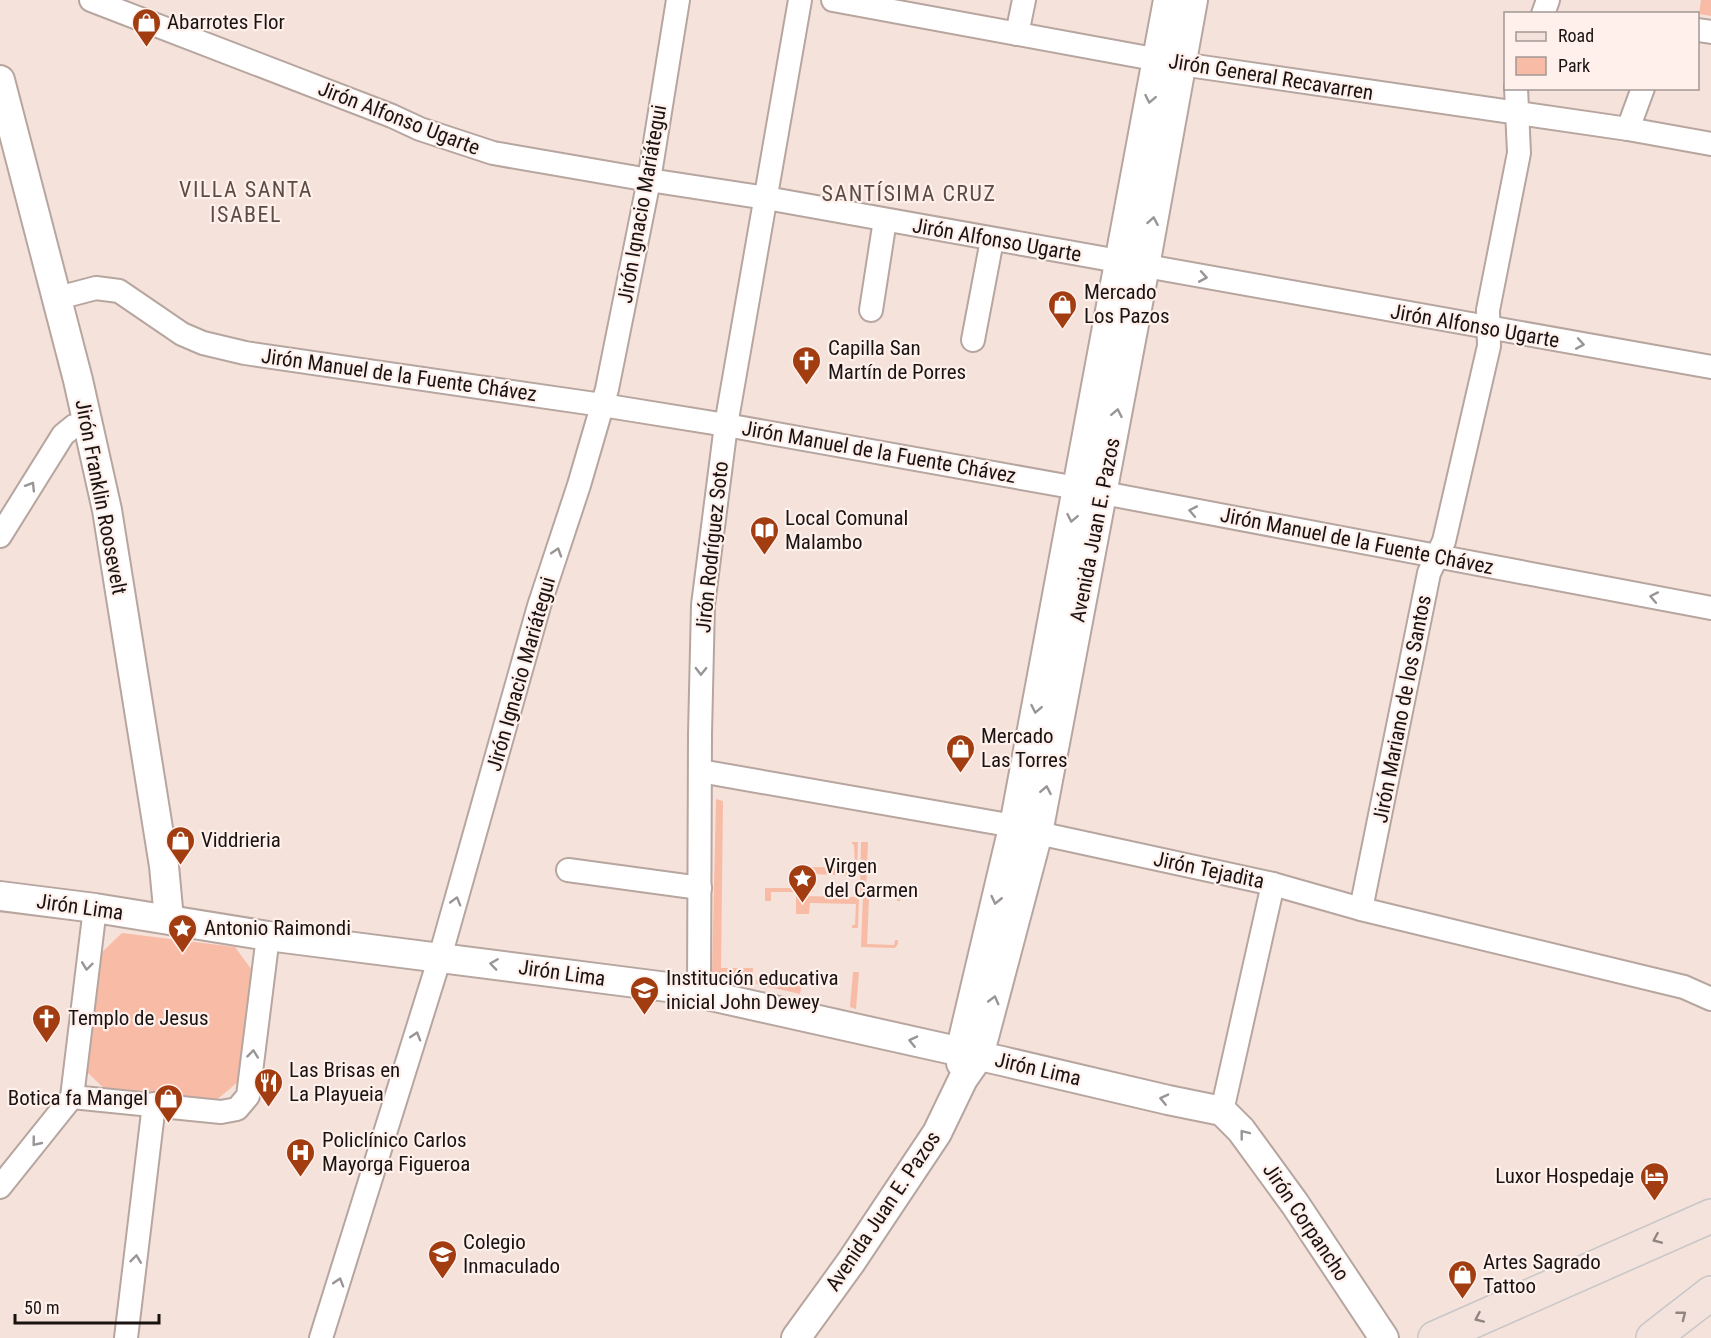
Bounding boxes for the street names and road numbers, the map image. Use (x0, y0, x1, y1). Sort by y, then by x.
street label: Jirón General Recavarren (1167, 49, 1375, 105)
street label: Jirón Alfonso Ugarte (315, 76, 483, 160)
street label: Jirón Ignacio Mariátegui (613, 103, 671, 305)
street label: Jirón Alfonso Ugarte (911, 213, 1083, 267)
street label: Jirón Alfonso Ugarte (1389, 299, 1561, 353)
street label: Jirón Manuel de la Fuente Chávez (260, 344, 538, 406)
street label: Jirón Franklin Roosevelt (70, 397, 132, 597)
street label: Jirón Manuel de la Fuente Chávez (740, 416, 1018, 488)
street label: Avenida Juan E. Pazos (1065, 436, 1125, 624)
street label: Jirón Rodríguez Soto (691, 460, 733, 634)
street label: Jirón Manuel de la Fuente Chávez (1218, 503, 1496, 579)
street label: Jirón Ignacio Mariátegui (482, 574, 560, 774)
street label: Jirón Mariano de los Santos (1368, 593, 1436, 825)
street label: Jirón Tejadita (1152, 847, 1266, 893)
street label: Jirón Lima (35, 889, 125, 925)
street label: Jirón Lima (517, 955, 607, 991)
street label: Jirón Lima (993, 1047, 1083, 1091)
street label: Avenida Juan E. Pazos (821, 1127, 945, 1295)
street label: Jirón Corpancho (1258, 1159, 1354, 1285)

